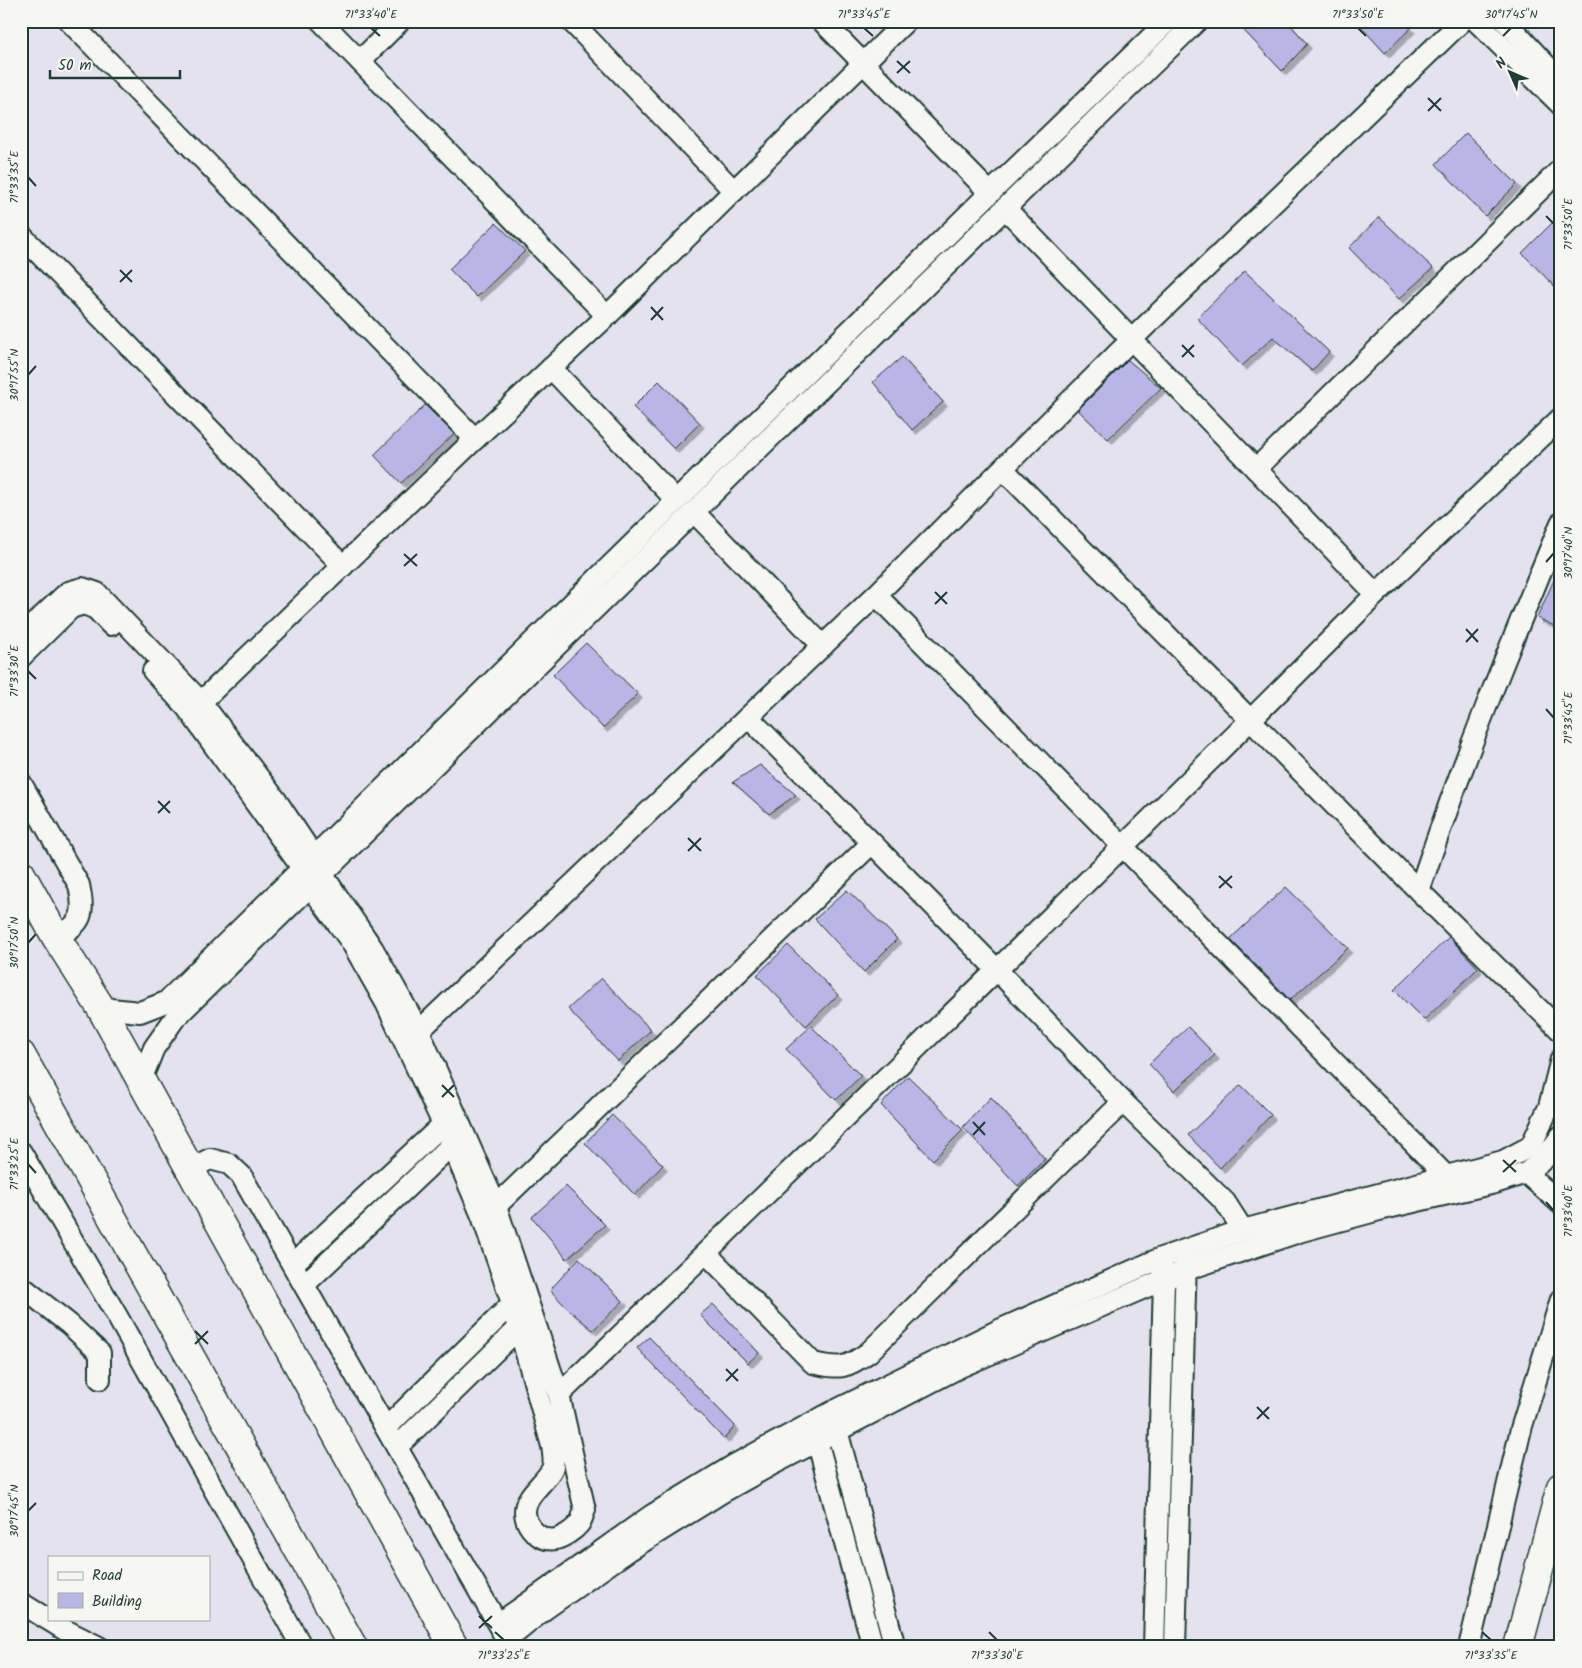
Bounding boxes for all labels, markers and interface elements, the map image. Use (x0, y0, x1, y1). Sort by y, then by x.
text: 71°33'40"E (345, 5, 398, 24)
text: 71°33'45"E (838, 5, 891, 24)
text: 71°33'50"E (1332, 5, 1385, 24)
text: 30°17'45"N (1484, 5, 1538, 24)
scale bar (50, 48, 180, 80)
north arrow (1484, 48, 1534, 98)
text: N (1491, 52, 1513, 74)
text: 50 m (58, 54, 92, 78)
text: 71°33'35"E (5, 149, 24, 204)
text: 71°33'50"E (1559, 197, 1578, 250)
text: 30°17'55"N (5, 349, 24, 401)
text: 30°17'40"N (1559, 527, 1578, 579)
text: 71°33'30"E (5, 644, 24, 697)
text: 71°33'45"E (1559, 691, 1578, 744)
text: 30°17'50"N (5, 917, 24, 969)
text: 71°33'25"E (5, 1136, 24, 1191)
text: 71°33'40"E (1559, 1184, 1578, 1237)
text: 30°17'45"N (5, 1484, 24, 1538)
legend (48, 1556, 210, 1620)
text: Road (92, 1564, 123, 1588)
text: Building (92, 1590, 142, 1614)
text: 71°33'25"E (477, 1646, 532, 1665)
text: 71°33'30"E (971, 1646, 1024, 1665)
text: 71°33'35"E (1464, 1646, 1519, 1665)

